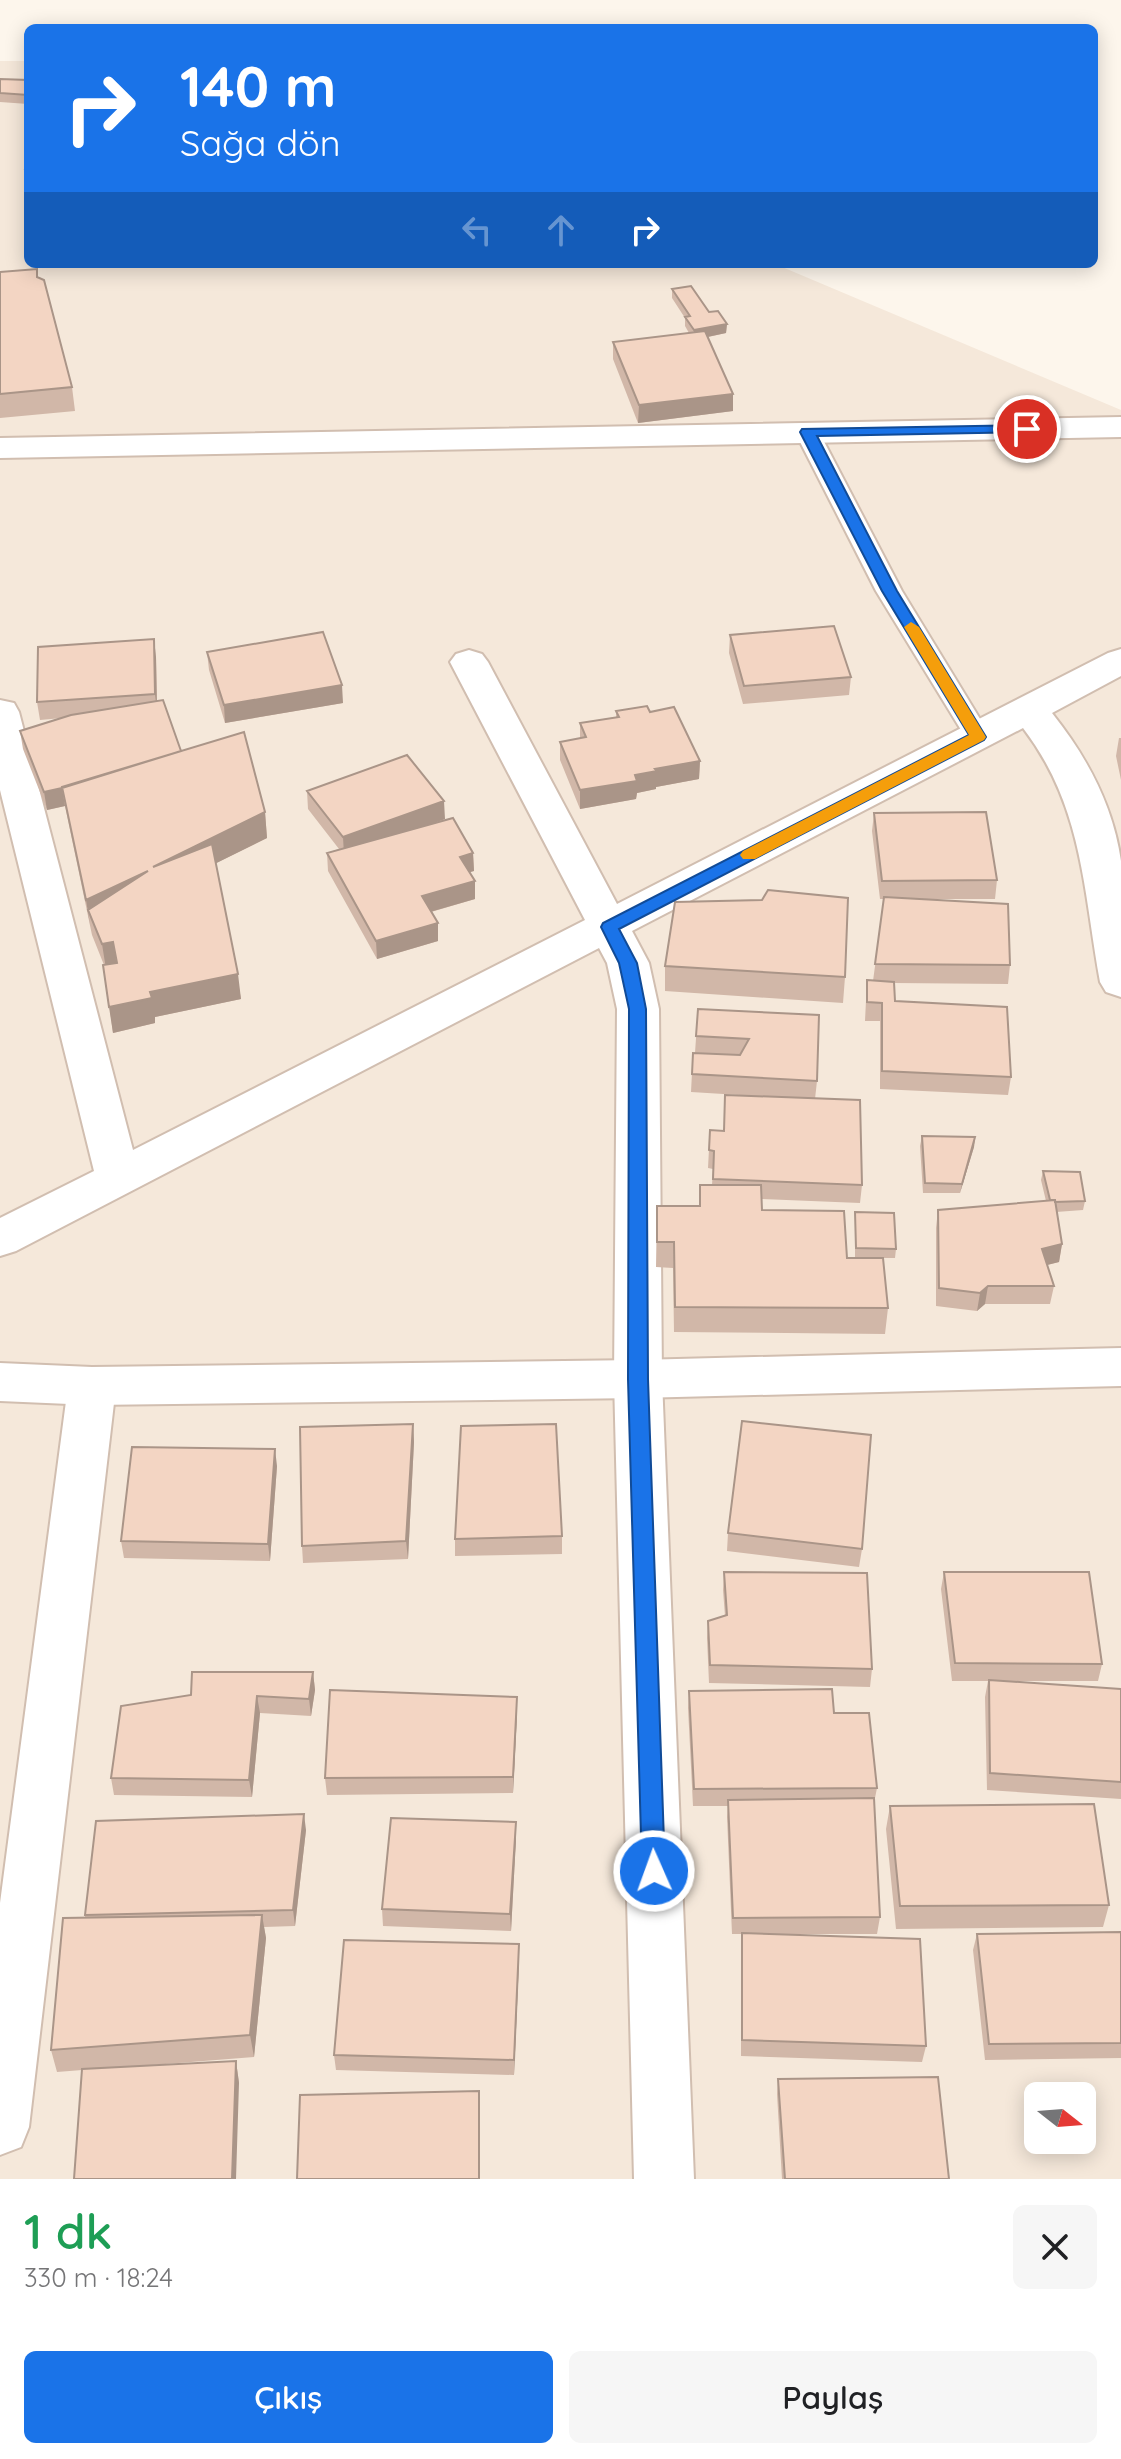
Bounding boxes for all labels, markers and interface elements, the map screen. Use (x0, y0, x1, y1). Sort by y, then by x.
text: 140 m (180, 51, 336, 121)
icon: right (48, 56, 152, 160)
text: Sağa dön (180, 120, 341, 165)
icon: left (455, 208, 499, 252)
icon: ahead (539, 208, 583, 252)
icon: right (623, 208, 667, 252)
pin (993, 395, 1061, 463)
icon: arrive (1005, 407, 1049, 451)
position arrow (612, 1829, 696, 1913)
north arrow (1024, 2082, 1096, 2154)
map controls (1024, 2082, 1096, 2154)
text: 1 dk (24, 2201, 112, 2261)
button: close (1013, 2205, 1097, 2289)
text: 330 m · 18:24 (24, 2261, 173, 2294)
button: Çıkış (24, 2351, 553, 2443)
button: Paylaş (569, 2351, 1097, 2443)

